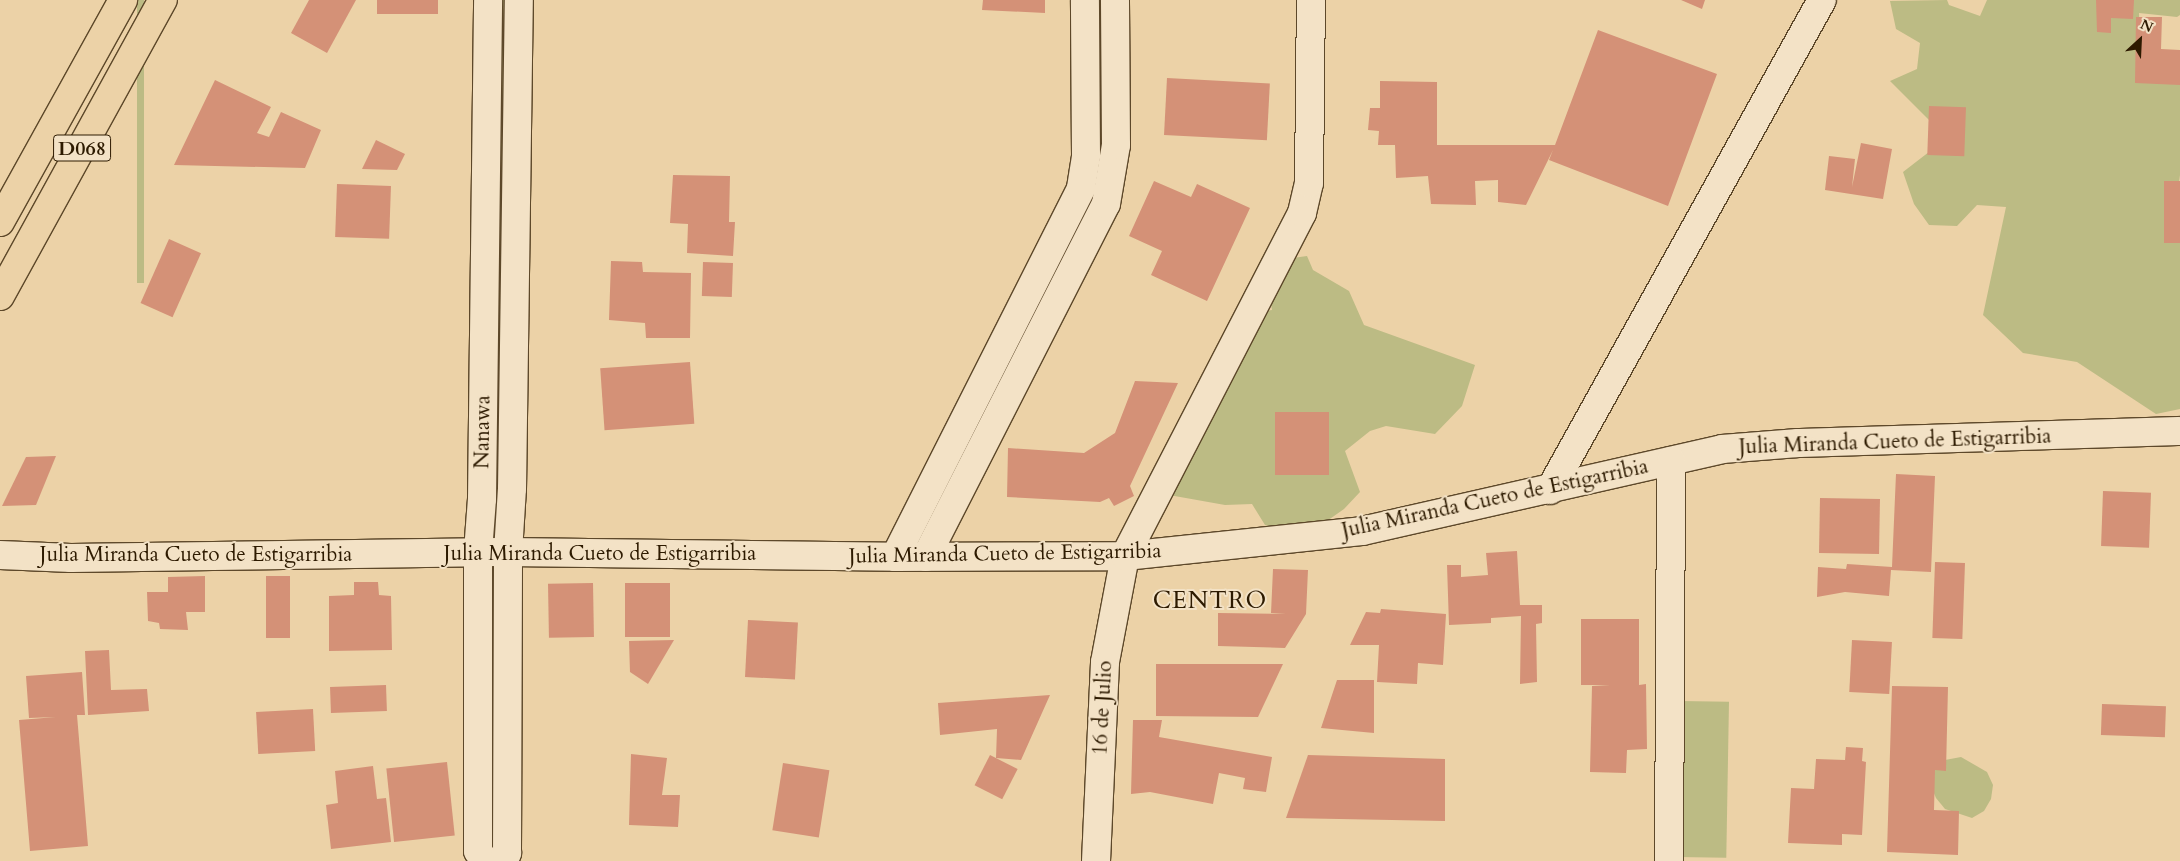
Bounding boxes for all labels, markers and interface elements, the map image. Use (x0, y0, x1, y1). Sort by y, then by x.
north arrow (2115, 15, 2165, 65)
text: N (2137, 15, 2156, 37)
road number: D068 (52, 130, 112, 166)
street label: Nanawa (470, 395, 496, 469)
street label: Julia Miranda Cueto de Estigarribia (1738, 424, 2052, 460)
street label: Julia Miranda Cueto de Estigarribia (1339, 454, 1651, 544)
street label: Julia Miranda Cueto de Estigarribia (848, 539, 1162, 569)
street label: Julia Miranda Cueto de Estigarribia (444, 541, 756, 567)
street label: Julia Miranda Cueto de Estigarribia (40, 542, 352, 568)
district label: CENTRO (1152, 587, 1268, 615)
street label: 16 de Julio (1088, 660, 1118, 756)

